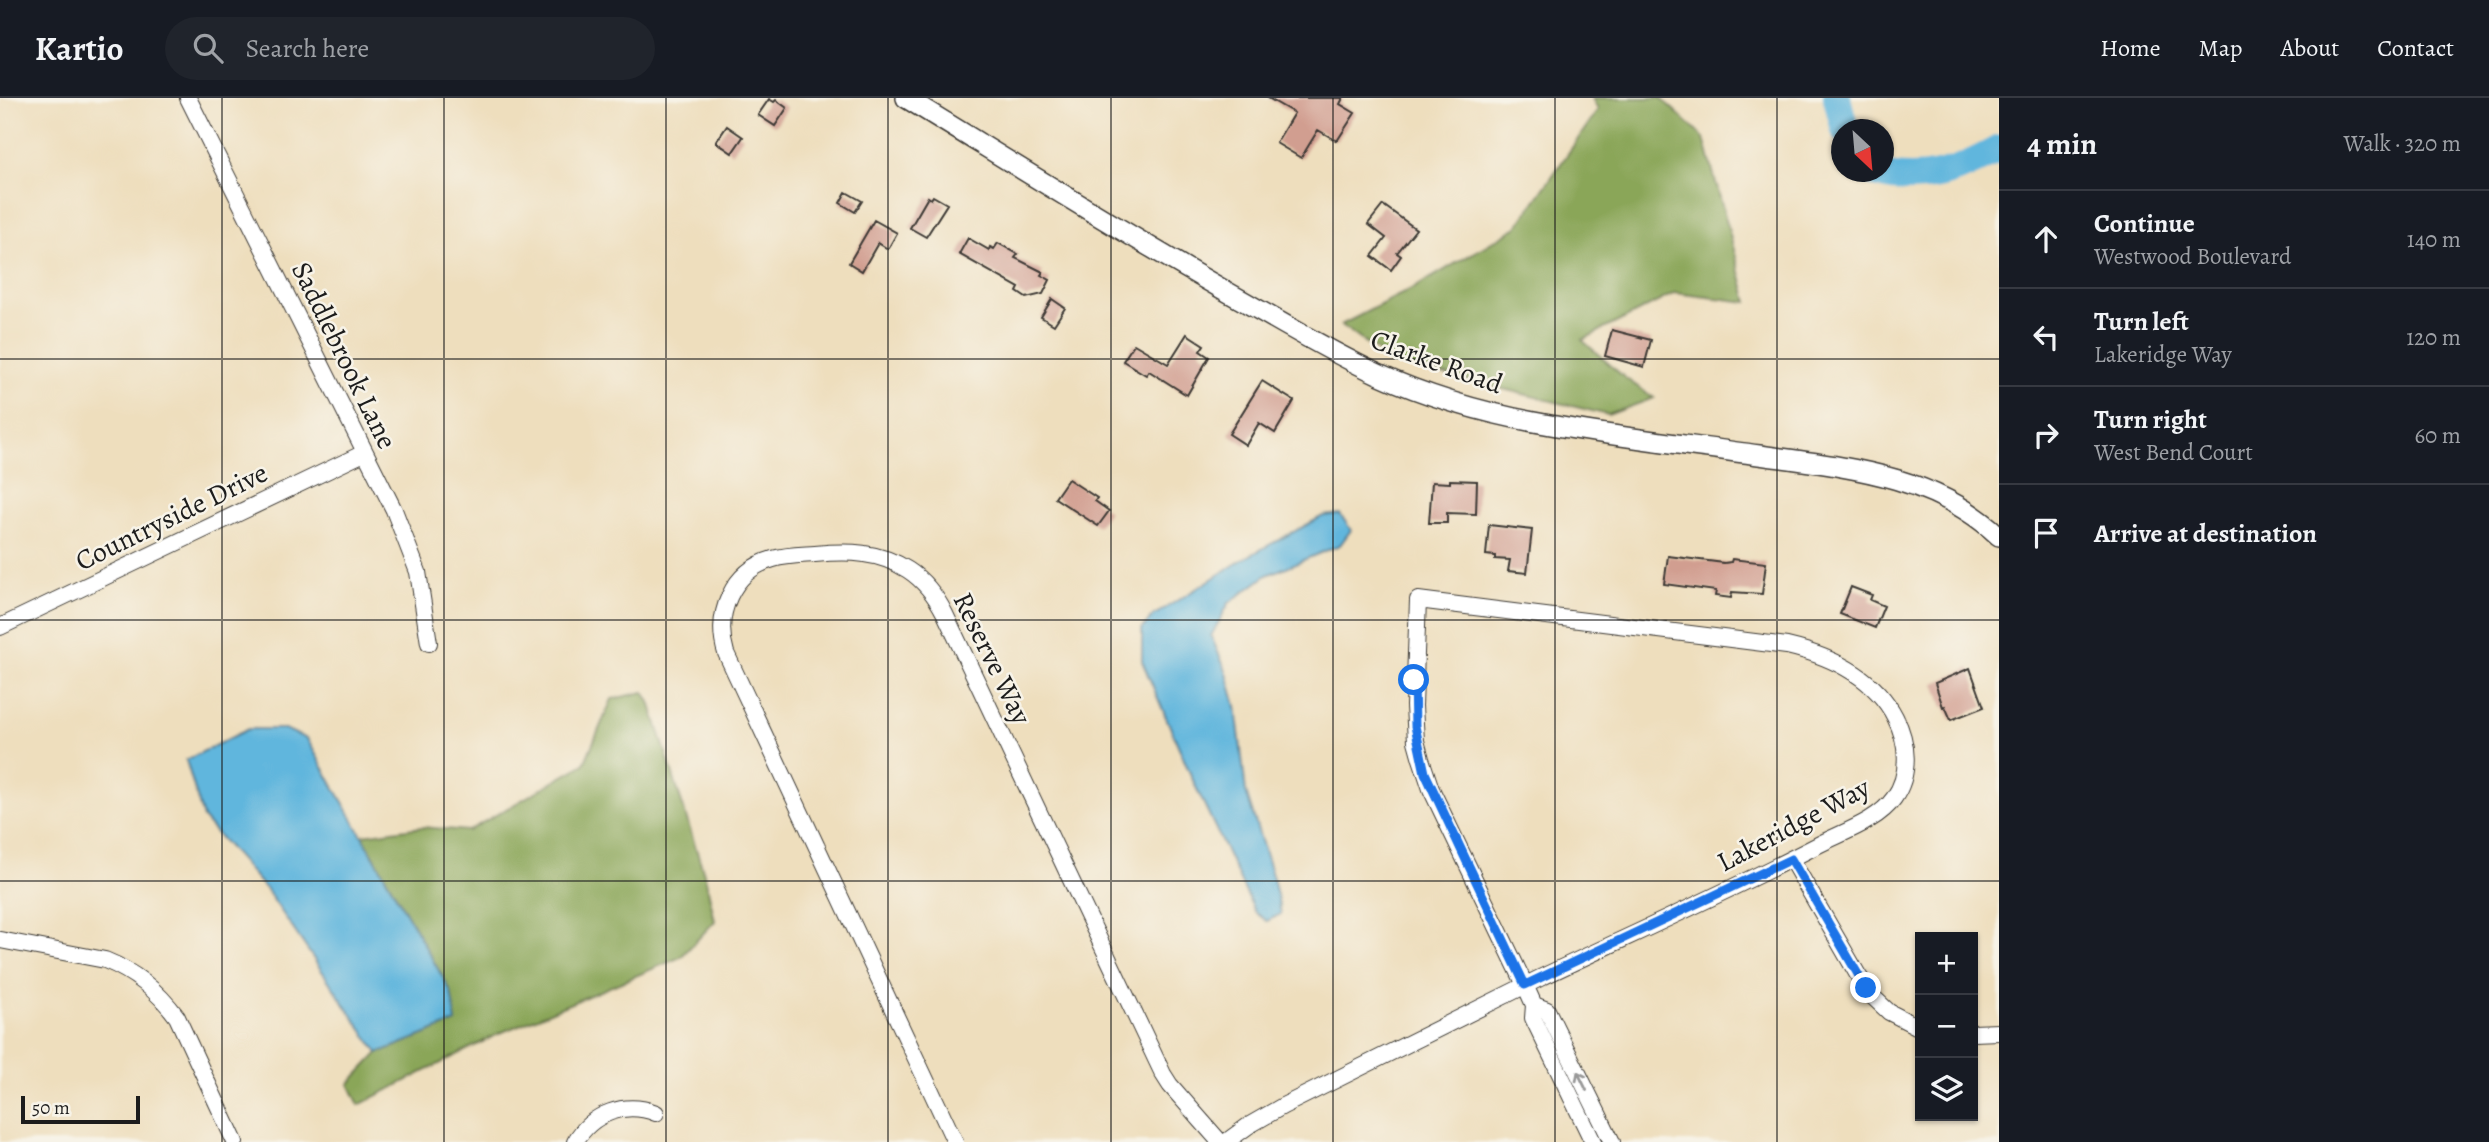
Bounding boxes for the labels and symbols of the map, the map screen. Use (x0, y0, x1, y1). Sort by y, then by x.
north arrow (1831, 119, 1894, 182)
street label: Saddlebrook Lane (282, 255, 406, 455)
street label: Clarke Road (1365, 321, 1509, 404)
street label: Countryside Drive (69, 454, 274, 580)
street label: Reserve Way (944, 586, 1041, 731)
route start (1398, 664, 1429, 695)
street label: Lakeridge Way (1710, 768, 1877, 881)
route end (1850, 972, 1881, 1003)
one-way arrow (1574, 1071, 1588, 1092)
scale bar (21, 1093, 140, 1125)

